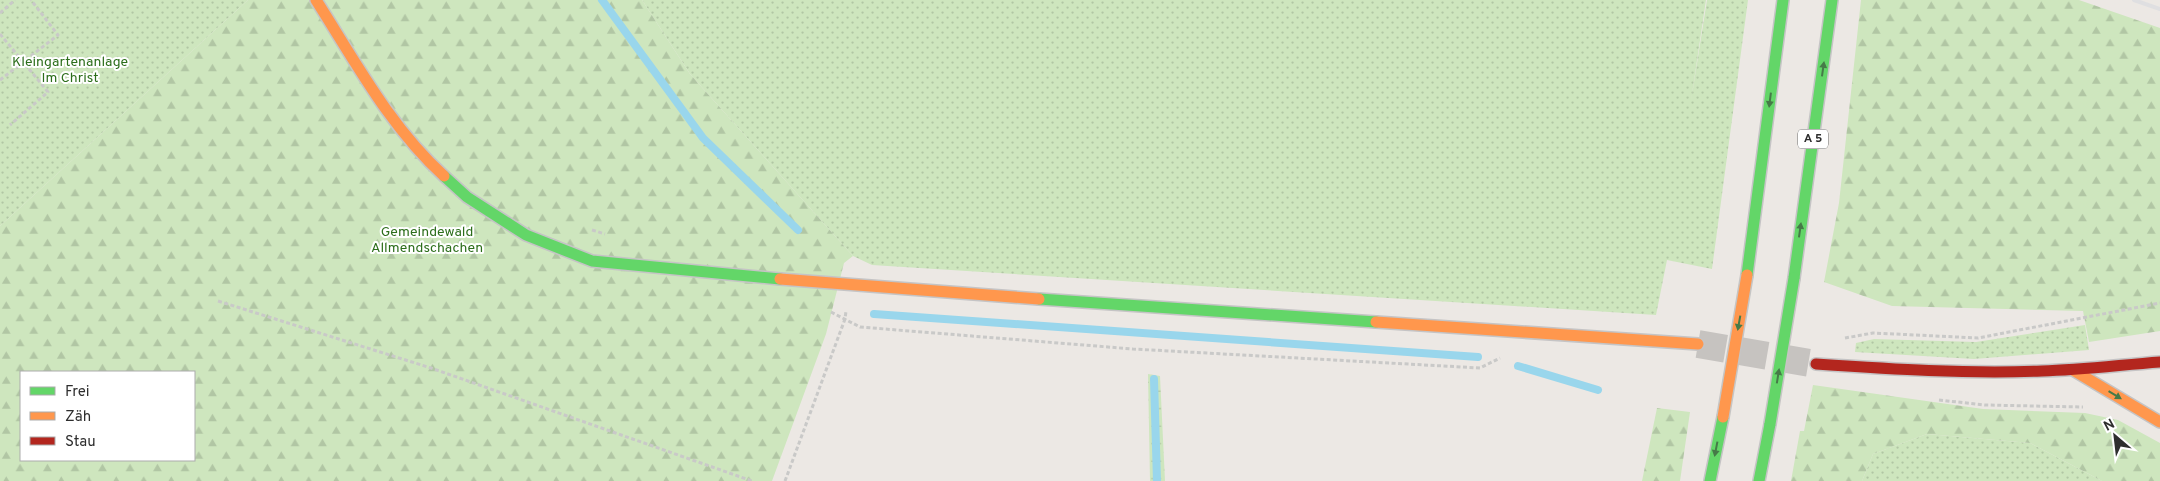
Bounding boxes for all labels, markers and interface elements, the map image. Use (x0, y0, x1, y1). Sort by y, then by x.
park label: Kleingartenanlage Im Christ (12, 54, 128, 87)
one-way arrow (1819, 61, 1827, 77)
one-way arrow (1765, 93, 1773, 109)
road number: A 5 (1798, 130, 1828, 148)
one-way arrow (1797, 222, 1805, 238)
park label: Gemeindewald Allmendschachen (371, 224, 483, 257)
one-way arrow (1734, 316, 1742, 332)
one-way arrow (1774, 368, 1782, 384)
legend (20, 371, 195, 461)
text: Frei (65, 383, 90, 402)
one-way arrow (2108, 390, 2121, 399)
text: Zäh (65, 408, 91, 427)
north arrow (2090, 411, 2140, 461)
text: N (2101, 416, 2118, 436)
text: Stau (65, 433, 96, 452)
one-way arrow (1712, 441, 1720, 457)

